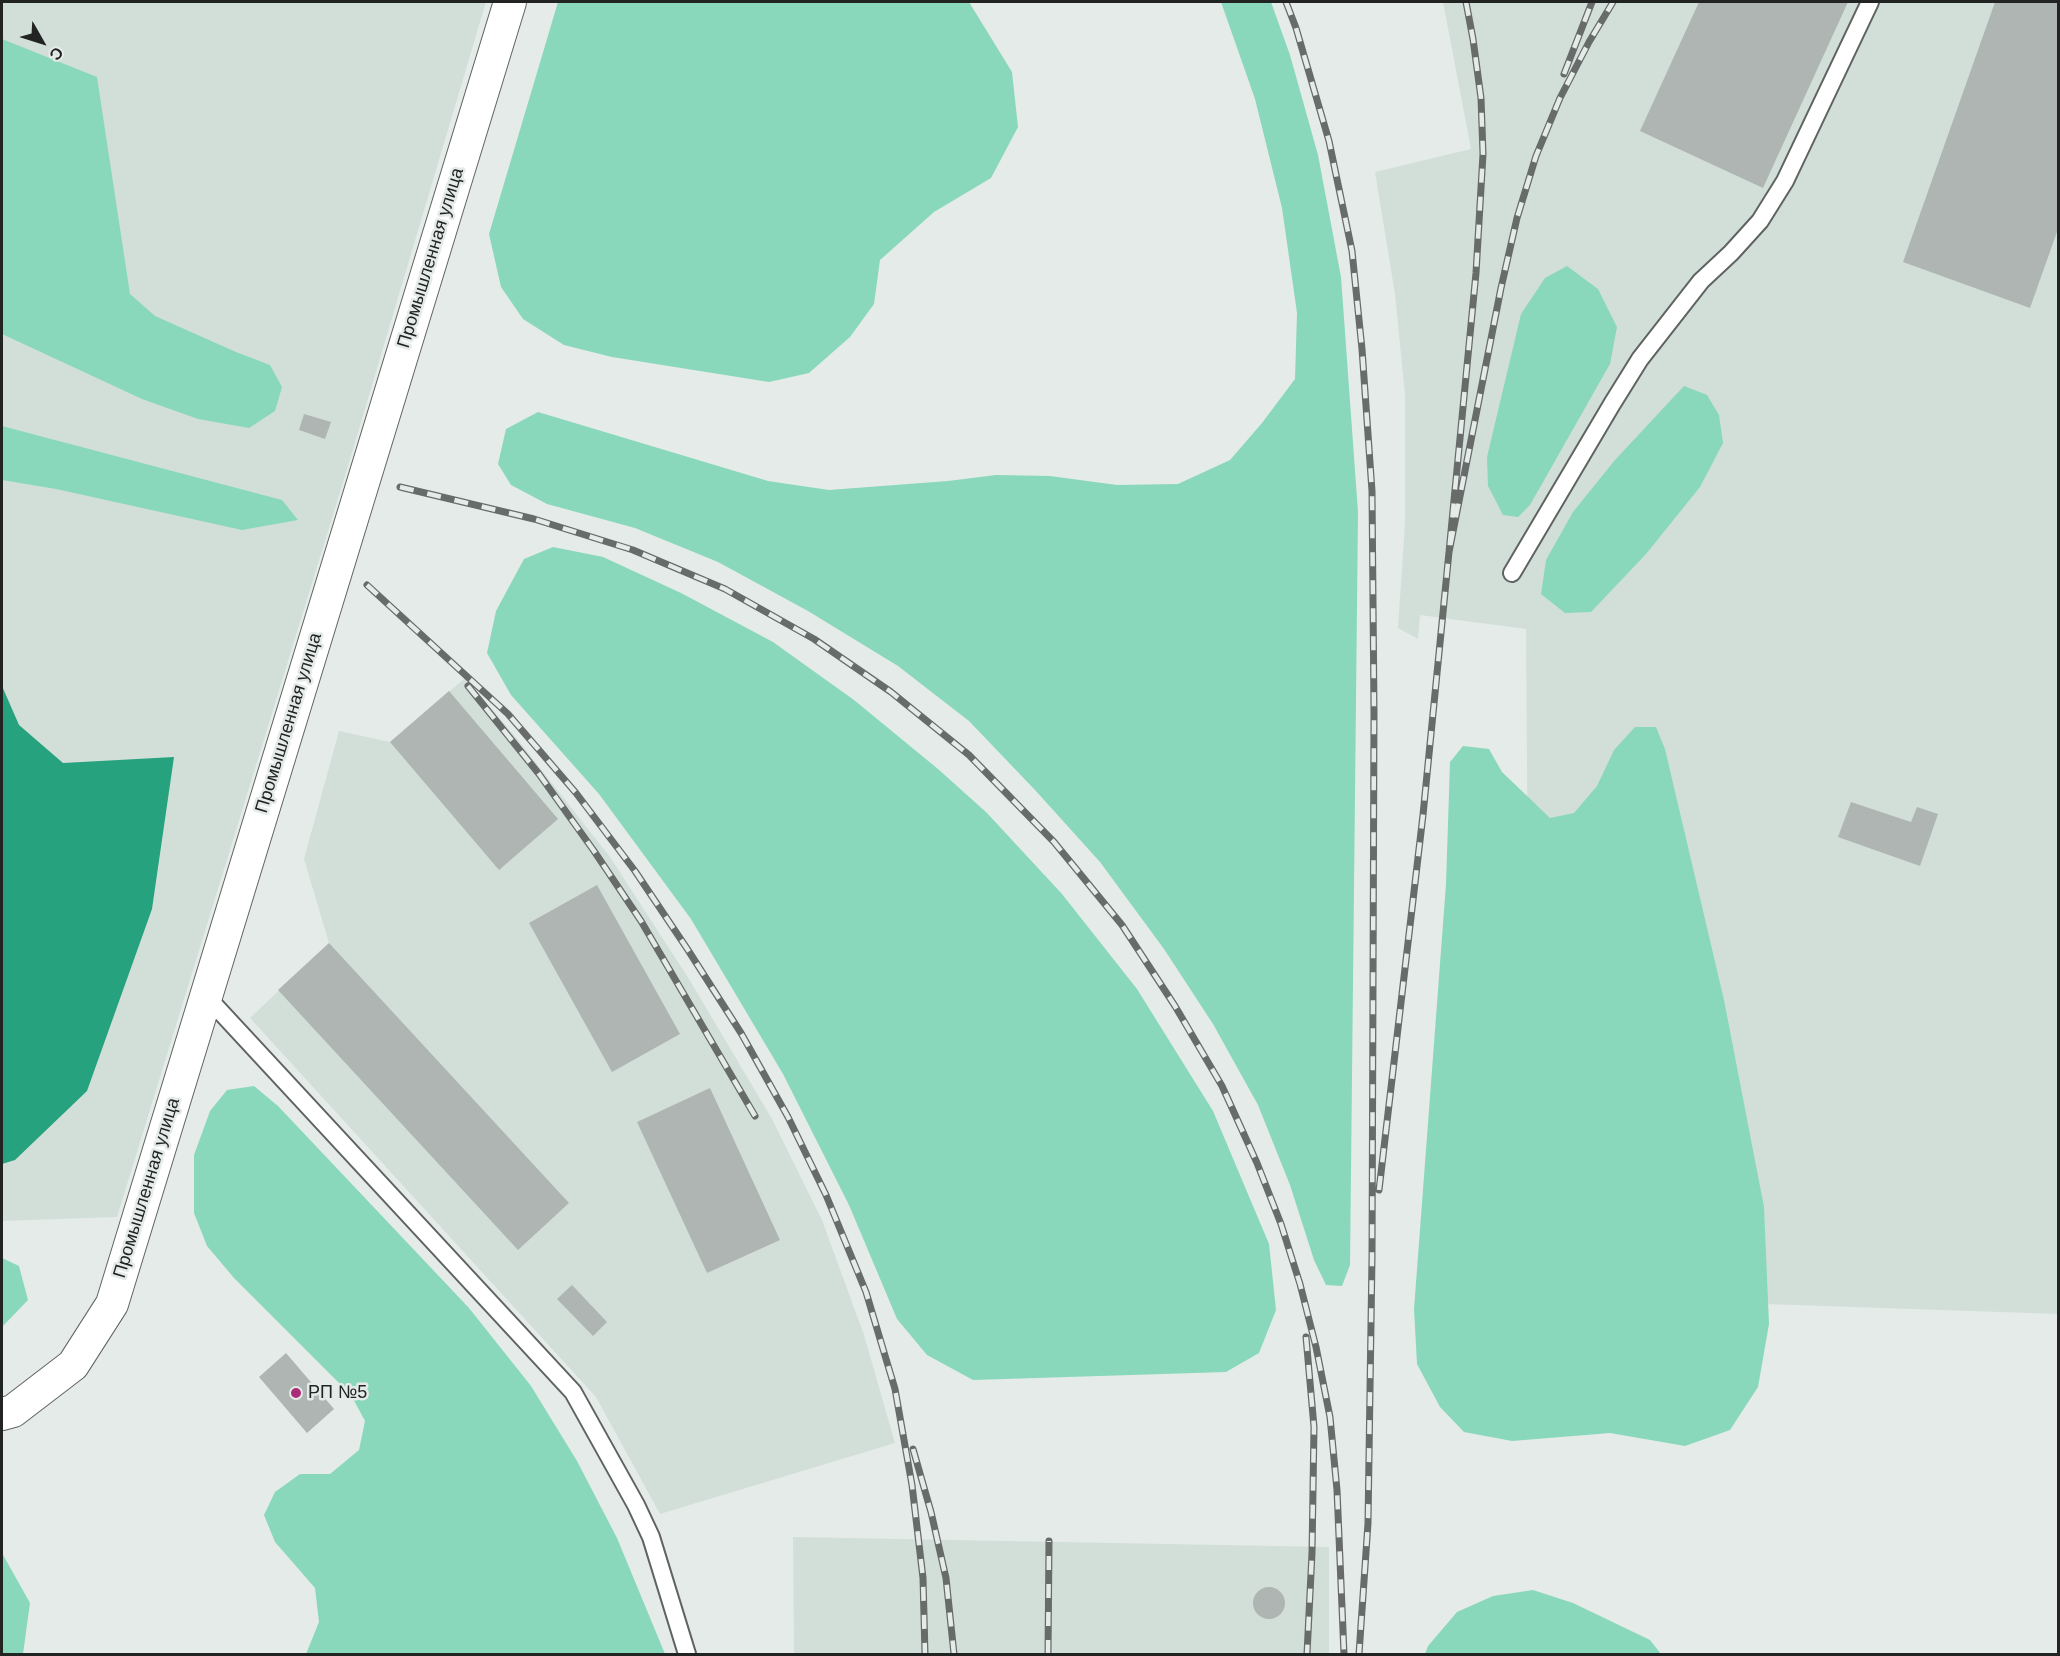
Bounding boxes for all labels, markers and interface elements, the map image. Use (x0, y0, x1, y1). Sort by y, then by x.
north arrow (12, 12, 72, 72)
text: С (46, 44, 67, 63)
street label: Промышленная улица (393, 165, 469, 351)
street label: Промышленная улица (251, 630, 327, 816)
street label: Промышленная улица (109, 1095, 185, 1281)
place label: РП №5 (308, 1382, 367, 1404)
marker: РП №5 (289, 1386, 303, 1400)

